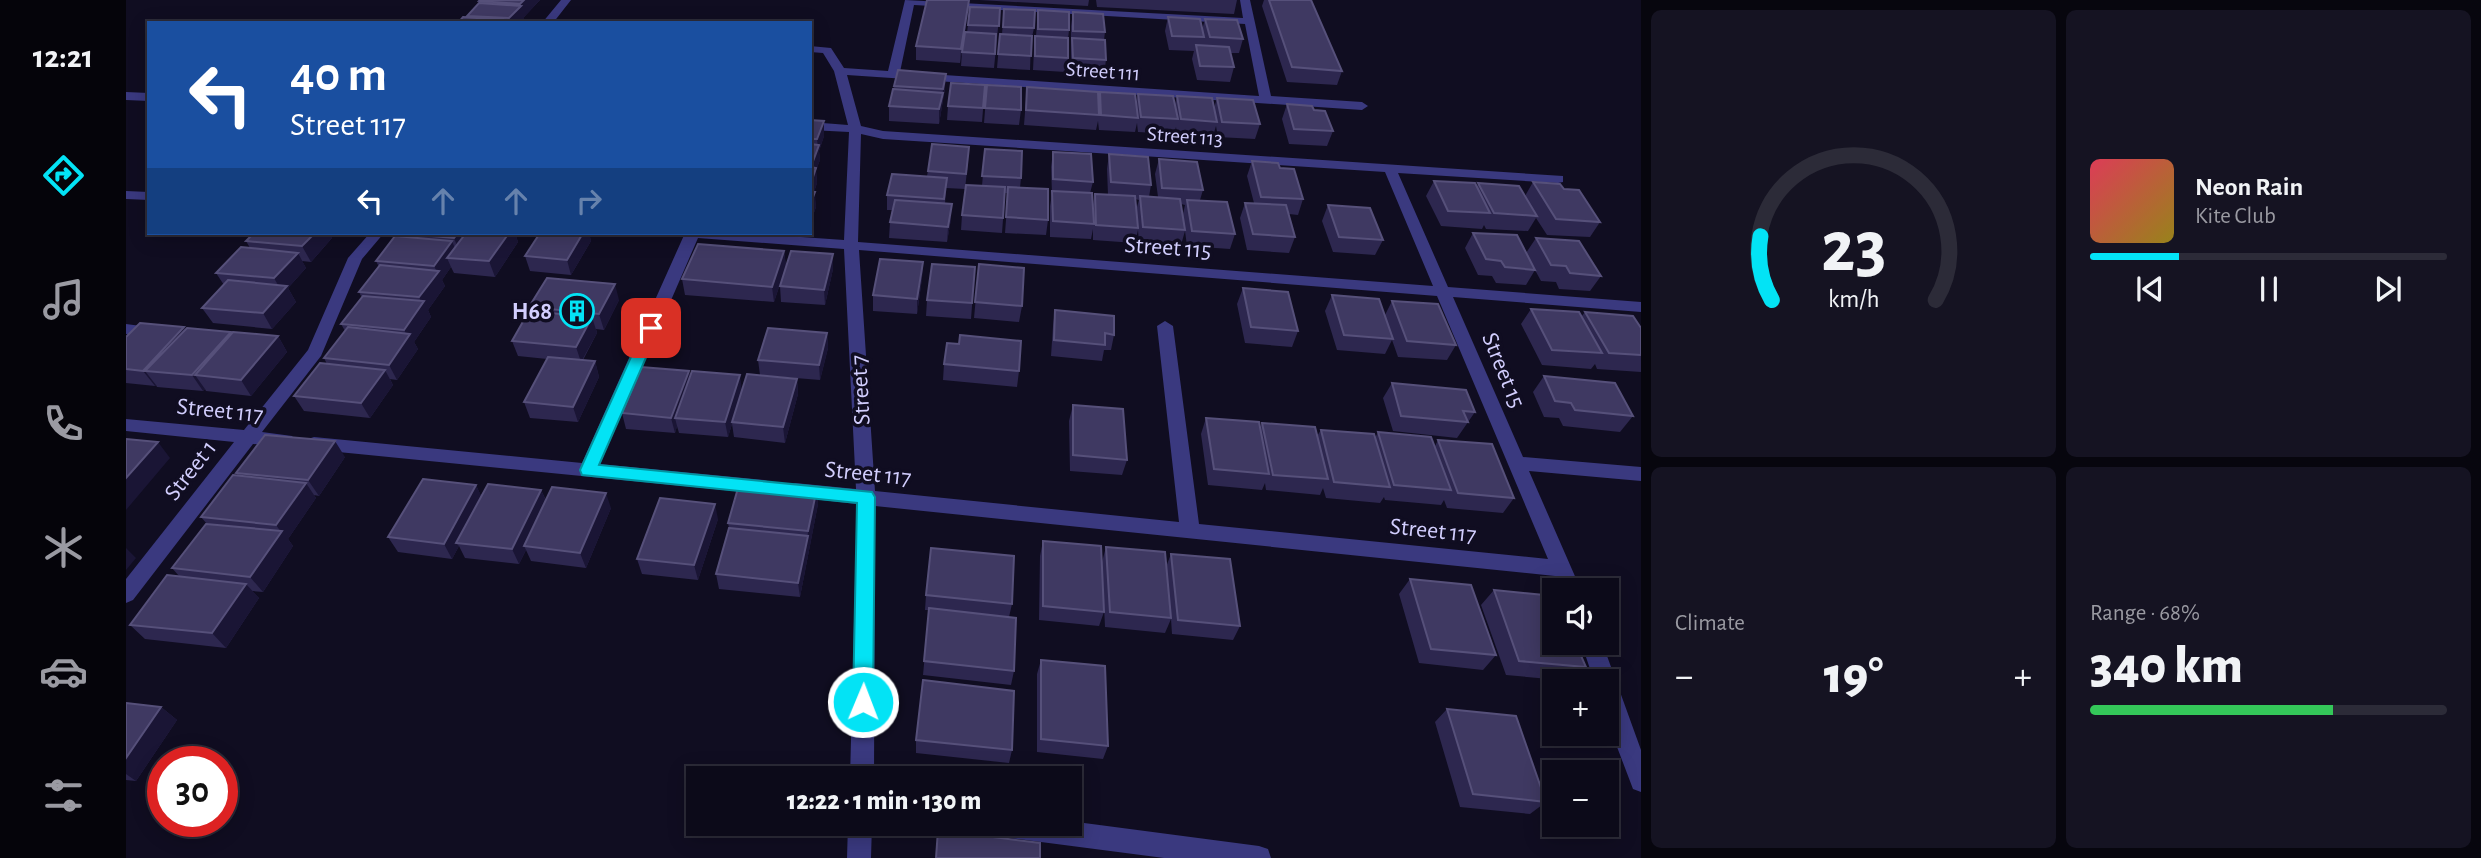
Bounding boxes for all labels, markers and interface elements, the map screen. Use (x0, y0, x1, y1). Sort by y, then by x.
text: 12:21 (33, 41, 93, 73)
icon: left (175, 49, 266, 140)
text: 40 m (290, 51, 387, 100)
street label: Street 111 (1065, 58, 1141, 85)
text: Street 117 (290, 109, 406, 141)
street label: Street 113 (1146, 123, 1224, 150)
icon: directions (39, 151, 88, 200)
text: Neon Rain (2195, 174, 2303, 200)
icon: left (351, 182, 389, 220)
icon: ahead (424, 182, 462, 220)
icon: ahead (497, 182, 535, 220)
icon: right (570, 182, 608, 220)
text: Kite Club (2195, 205, 2276, 228)
text: 23 (1821, 212, 1886, 285)
street label: Street 115 (1124, 233, 1212, 263)
icon: previous (2131, 270, 2169, 308)
icon: pause (2250, 270, 2288, 308)
icon: next (2369, 270, 2407, 308)
icon: music (39, 275, 88, 324)
text: km/h (1828, 287, 1879, 312)
building icon: H68 (558, 292, 596, 330)
pin (621, 298, 681, 358)
place label: H68 (512, 300, 552, 324)
icon: arrive (632, 309, 670, 347)
street label: Street 15 (1477, 329, 1529, 411)
street label: Street 7 (847, 354, 875, 426)
street label: Street 117 (175, 395, 264, 427)
icon: phone (39, 399, 88, 448)
street label: Street 1 (160, 436, 221, 505)
street label: Street 117 (823, 458, 912, 490)
street label: Street 117 (1388, 515, 1477, 547)
icon: climate (39, 523, 88, 572)
map controls (1542, 578, 1619, 837)
button: sound (1542, 578, 1619, 655)
text: Range · 68% (2090, 602, 2200, 625)
text: Climate (1675, 612, 1745, 635)
text: 340 km (2090, 640, 2243, 692)
icon: car (39, 647, 88, 696)
text: 19° (1824, 650, 1883, 702)
text: − (1675, 658, 1693, 696)
text: + (2014, 658, 2032, 696)
position arrow (826, 665, 900, 739)
button: + (1542, 669, 1619, 746)
speed limit sign: 30 (147, 746, 238, 837)
button: − (1542, 760, 1619, 837)
icon: filters (39, 771, 88, 820)
text: 12:22 · 1 min · 130 m (787, 788, 981, 814)

